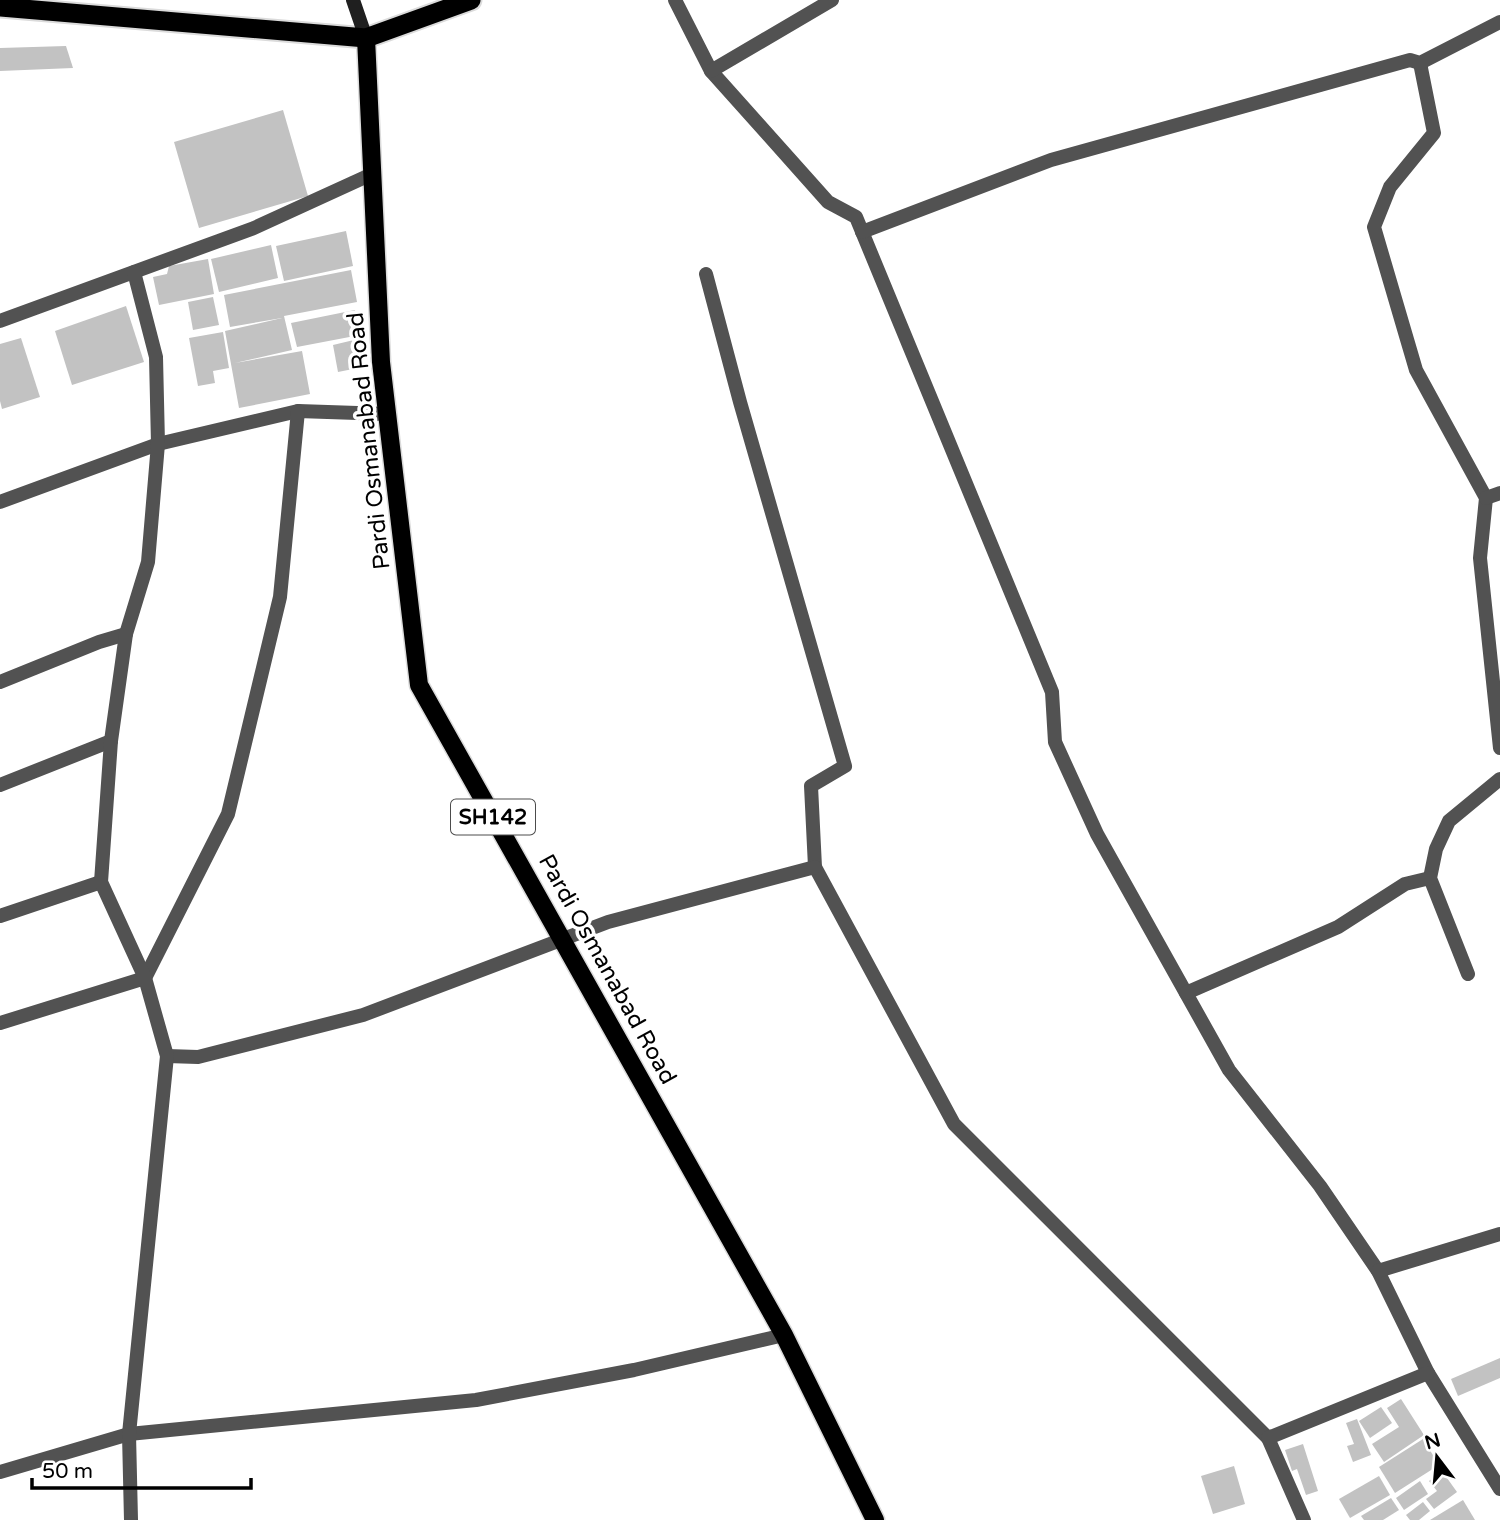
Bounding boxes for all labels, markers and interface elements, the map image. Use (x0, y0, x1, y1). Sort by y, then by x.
street label: Pardi Osmanabad Road (342, 311, 396, 571)
road number: SH142 (451, 800, 535, 834)
street label: Pardi Osmanabad Road (532, 850, 682, 1089)
north arrow (1402, 1422, 1472, 1492)
text: N (1422, 1429, 1443, 1454)
scale bar (32, 1446, 250, 1490)
text: 50 m (42, 1459, 93, 1484)

